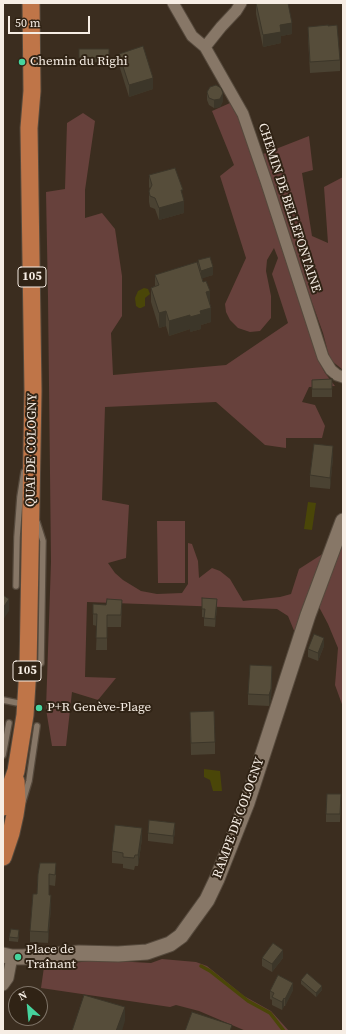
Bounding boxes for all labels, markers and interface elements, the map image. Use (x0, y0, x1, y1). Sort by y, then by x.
scale bar (10, 8, 92, 34)
text: 50 m (15, 15, 41, 31)
place label: Chemin du Righi (30, 54, 128, 70)
marker: Chemin du Righi (17, 57, 27, 67)
street label: CHEMIN DE BELLEFONTAINE (254, 121, 324, 295)
road number: 105 (18, 267, 46, 287)
street label: QUAI DE COLOGNY (23, 393, 41, 507)
road number: 105 (13, 661, 41, 681)
place label: P+R Genève-Plage (47, 700, 151, 716)
marker: P+R Genève-Plage (34, 703, 44, 713)
street label: RAMPE DE COLOGNY (210, 755, 268, 881)
place label: Place de Traînant (26, 942, 76, 973)
marker: Place de Traînant (13, 952, 23, 962)
north arrow (8, 986, 48, 1026)
text: N (16, 987, 30, 1004)

